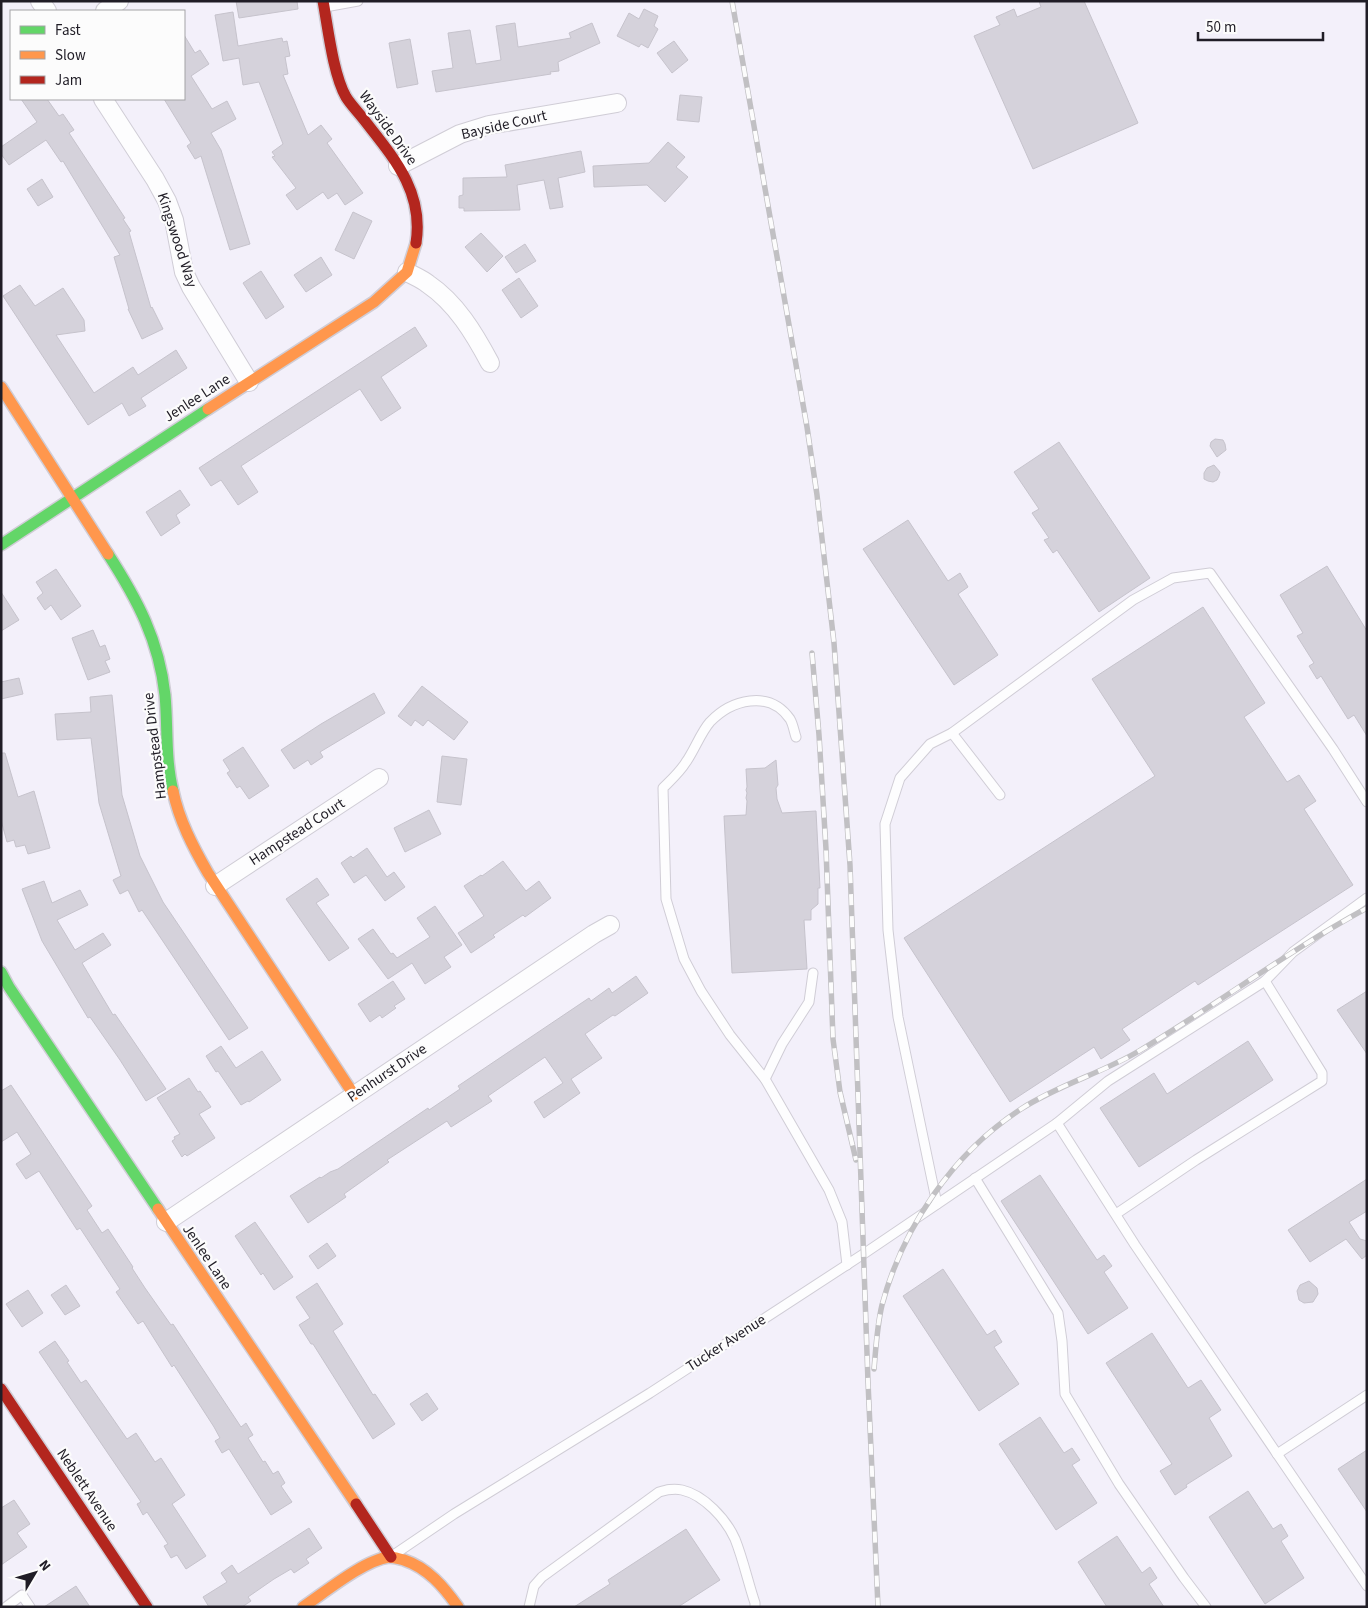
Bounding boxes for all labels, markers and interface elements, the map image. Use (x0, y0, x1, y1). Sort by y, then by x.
legend (10, 10, 185, 100)
scale bar (1198, 10, 1323, 42)
text: 50 m (1206, 17, 1236, 38)
text: Fast (55, 20, 81, 41)
text: Slow (55, 45, 86, 66)
text: Jam (55, 70, 82, 91)
street label: Wayside Drive (354, 86, 422, 170)
street label: Bayside Court (459, 105, 549, 145)
street label: Kingswood Way (152, 190, 202, 290)
street label: Jenlee Lane (160, 369, 234, 427)
street label: Hampstead Drive (138, 691, 172, 801)
street label: Hampstead Court (245, 793, 349, 871)
street label: Penhurst Drive (343, 1039, 431, 1107)
street label: Jenlee Lane (177, 1220, 237, 1294)
street label: Tucker Avenue (682, 1309, 770, 1377)
street label: Neblett Avenue (52, 1444, 122, 1536)
north arrow (10, 1548, 60, 1598)
text: N (34, 1556, 55, 1575)

